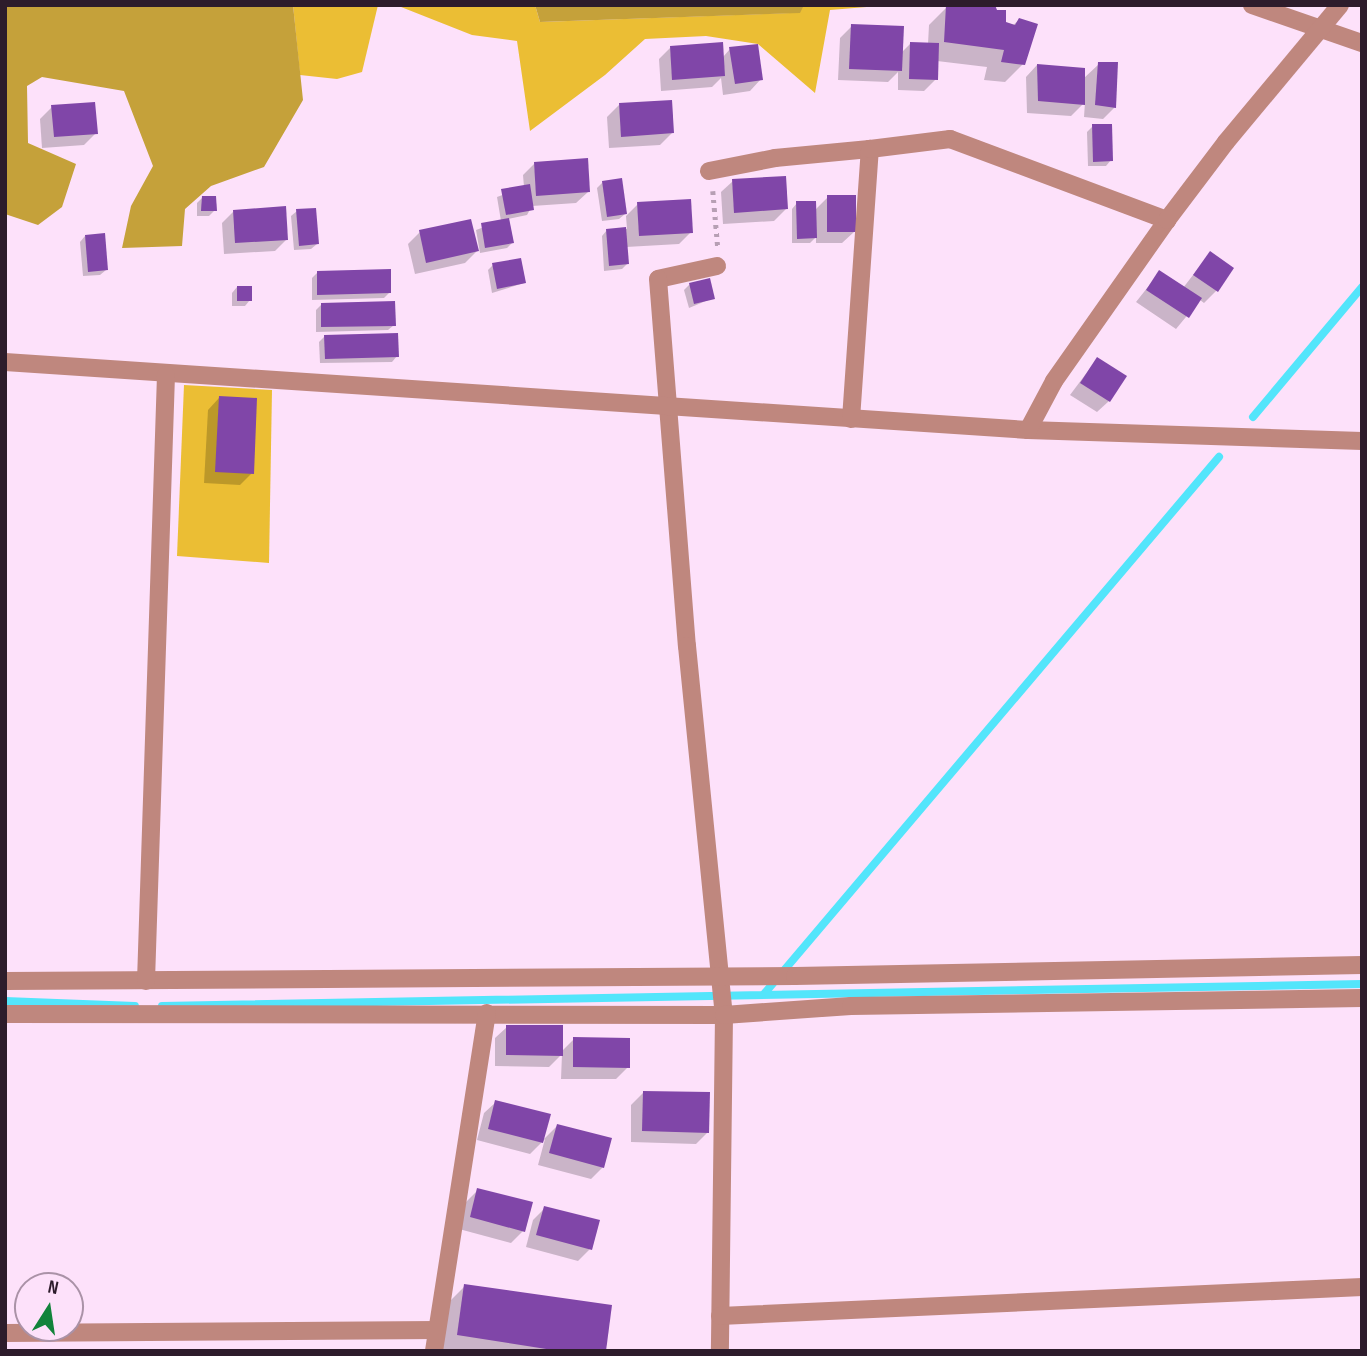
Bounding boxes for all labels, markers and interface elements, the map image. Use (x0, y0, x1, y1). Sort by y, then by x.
north arrow (14, 1272, 84, 1342)
text: N (46, 1276, 60, 1300)

